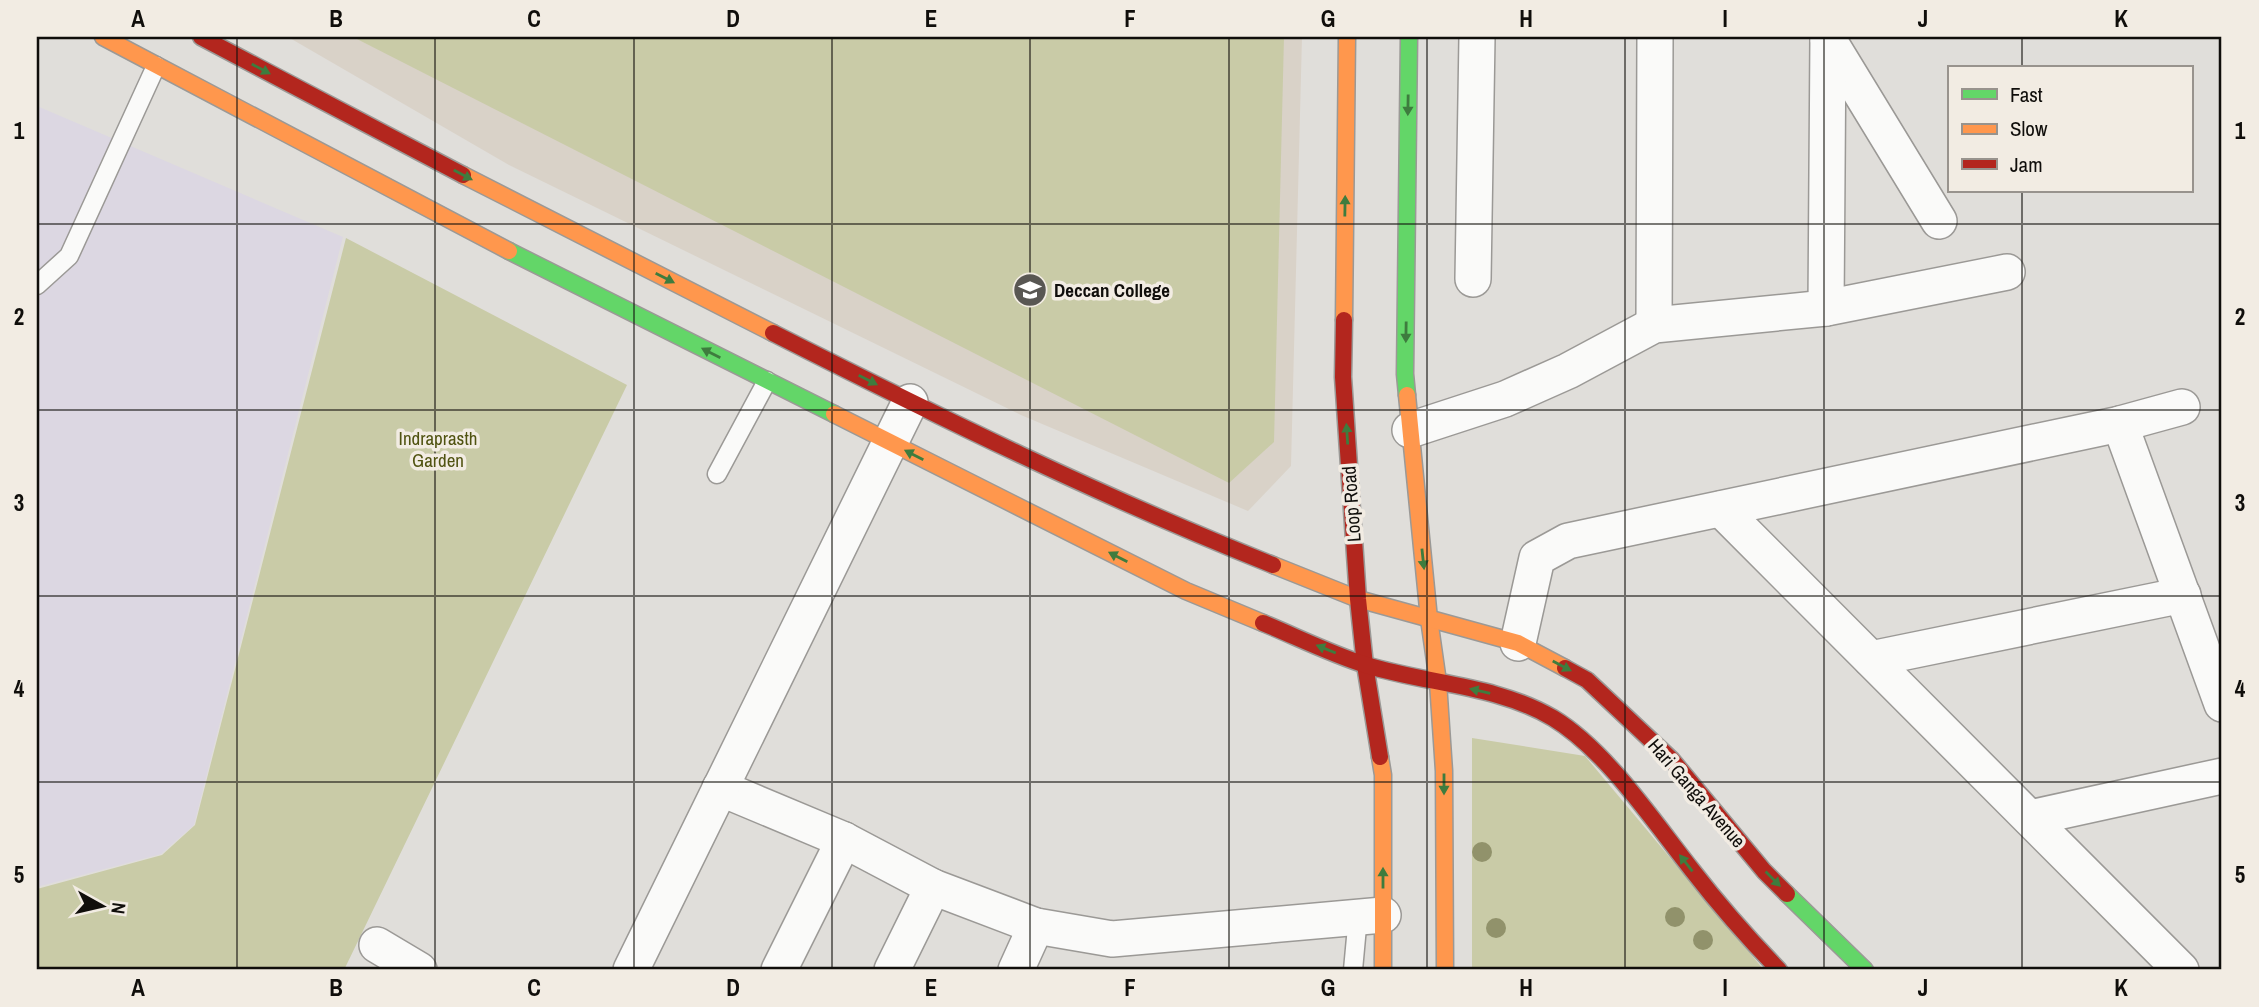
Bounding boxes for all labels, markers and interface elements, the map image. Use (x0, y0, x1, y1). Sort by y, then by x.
text: A (131, 3, 145, 34)
text: B (329, 3, 343, 34)
text: C (527, 3, 541, 34)
text: D (726, 3, 740, 34)
text: E (925, 3, 937, 34)
text: F (1124, 3, 1136, 34)
text: G (1321, 3, 1335, 34)
text: H (1519, 3, 1533, 34)
text: I (1722, 3, 1728, 34)
text: J (1918, 3, 1928, 34)
text: K (2114, 3, 2128, 34)
one-way arrow (252, 62, 272, 74)
legend (1948, 66, 2192, 192)
text: Fast (2010, 80, 2043, 109)
one-way arrow (1403, 94, 1414, 116)
text: Slow (2010, 114, 2048, 143)
text: 1 (14, 115, 25, 146)
text: 1 (2235, 115, 2246, 146)
text: Jam (2010, 150, 2043, 179)
one-way arrow (453, 169, 472, 181)
one-way arrow (1339, 195, 1351, 217)
school or university icon: Deccan College (1011, 271, 1049, 309)
one-way arrow (655, 272, 675, 283)
place label: Deccan College (1054, 277, 1170, 303)
text: 2 (14, 301, 24, 332)
text: 2 (2235, 301, 2245, 332)
one-way arrow (1400, 322, 1411, 344)
one-way arrow (701, 348, 721, 359)
one-way arrow (858, 375, 878, 386)
one-way arrow (1341, 422, 1352, 444)
park label: Indraprasth Garden (399, 425, 477, 473)
one-way arrow (904, 450, 924, 461)
street label: Loop Road (1335, 465, 1367, 543)
text: 3 (14, 487, 24, 518)
text: 3 (2235, 487, 2245, 518)
one-way arrow (1418, 548, 1429, 570)
one-way arrow (1108, 552, 1128, 563)
one-way arrow (1315, 643, 1336, 654)
one-way arrow (1552, 661, 1572, 672)
text: 4 (14, 673, 25, 704)
text: 4 (2235, 673, 2246, 704)
one-way arrow (1469, 686, 1491, 697)
street label: Hari Ganga Avenue (1642, 733, 1752, 853)
one-way arrow (1439, 774, 1450, 796)
one-way arrow (1680, 854, 1694, 872)
text: 5 (14, 859, 24, 890)
text: 5 (2235, 859, 2245, 890)
one-way arrow (1377, 866, 1389, 888)
north arrow (66, 870, 136, 940)
one-way arrow (1764, 870, 1780, 887)
text: N (105, 901, 132, 916)
text: A (131, 972, 145, 1003)
text: B (329, 972, 343, 1003)
text: C (527, 972, 541, 1003)
text: D (726, 972, 740, 1003)
text: E (925, 972, 937, 1003)
text: F (1124, 972, 1136, 1003)
text: G (1321, 972, 1335, 1003)
text: H (1519, 972, 1533, 1003)
text: I (1722, 972, 1728, 1003)
text: J (1918, 972, 1928, 1003)
text: K (2114, 972, 2128, 1003)

